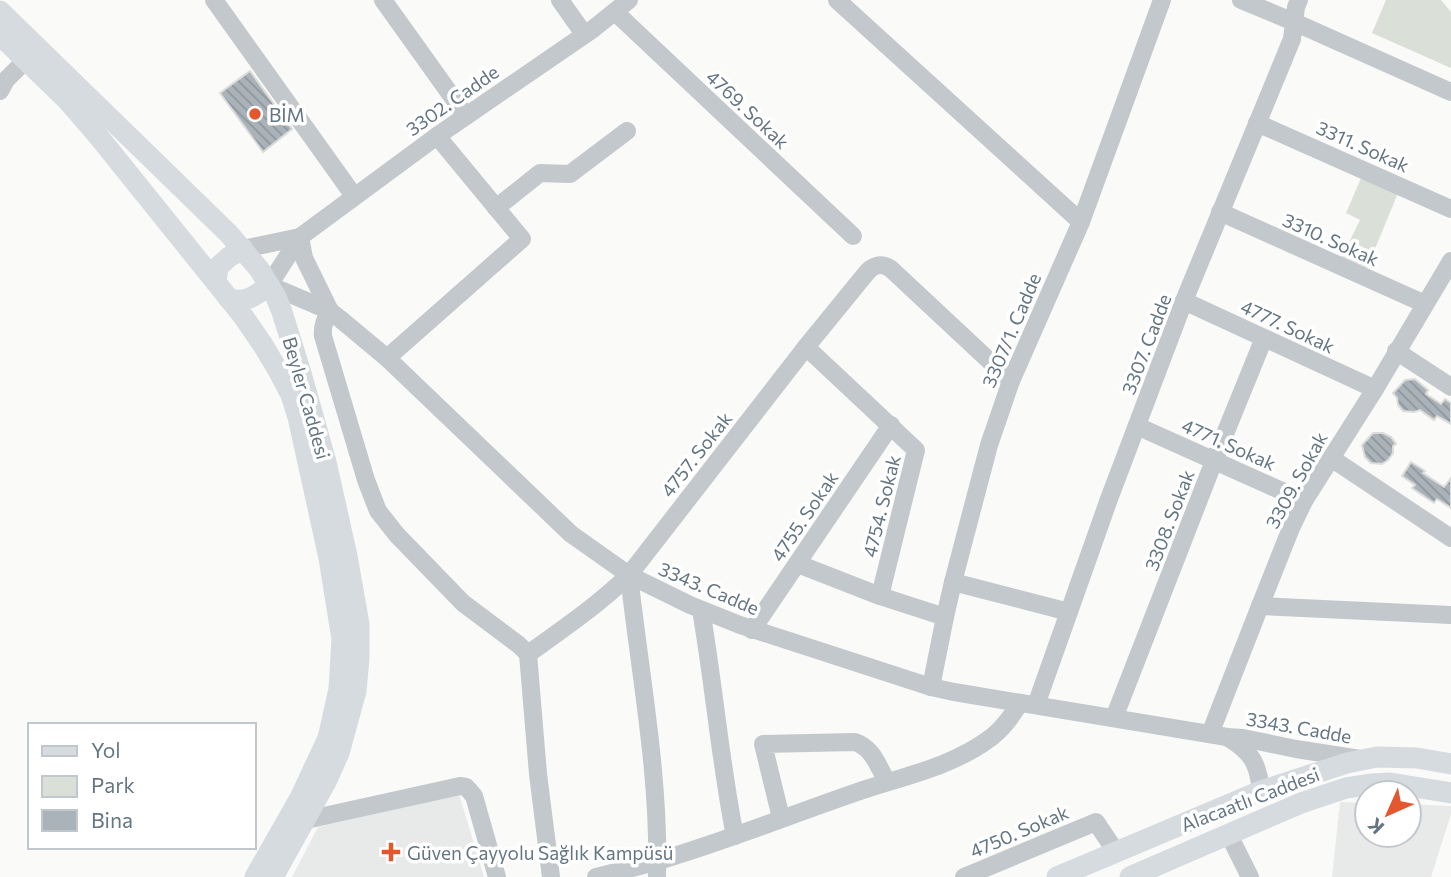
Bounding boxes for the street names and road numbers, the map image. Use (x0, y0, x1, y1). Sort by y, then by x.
street label: 3302. Cadde (401, 60, 503, 140)
street label: 4769. Sokak (702, 65, 794, 153)
street label: 3311. Sokak (1313, 115, 1413, 177)
street label: 3310. Sokak (1279, 208, 1383, 270)
street label: 3307/1. Cadde (977, 269, 1045, 391)
street label: 3307. Cadde (1116, 291, 1176, 397)
street label: 4777. Sokak (1237, 294, 1339, 358)
street label: Beyler Caddesi (279, 334, 335, 462)
street label: 4757. Sokak (656, 407, 736, 501)
street label: 4771. Sokak (1178, 413, 1280, 475)
street label: 3309. Sokak (1260, 428, 1332, 532)
street label: 4754. Sokak (857, 453, 905, 559)
street label: 3308. Sokak (1139, 466, 1199, 574)
street label: 4755. Sokak (765, 467, 843, 565)
street label: 3343. Cadde (655, 557, 763, 619)
street label: 3343. Cadde (1245, 706, 1353, 748)
street label: Alacaatlı Caddesi (1177, 762, 1323, 836)
street label: 4750. Sokak (966, 800, 1072, 862)

